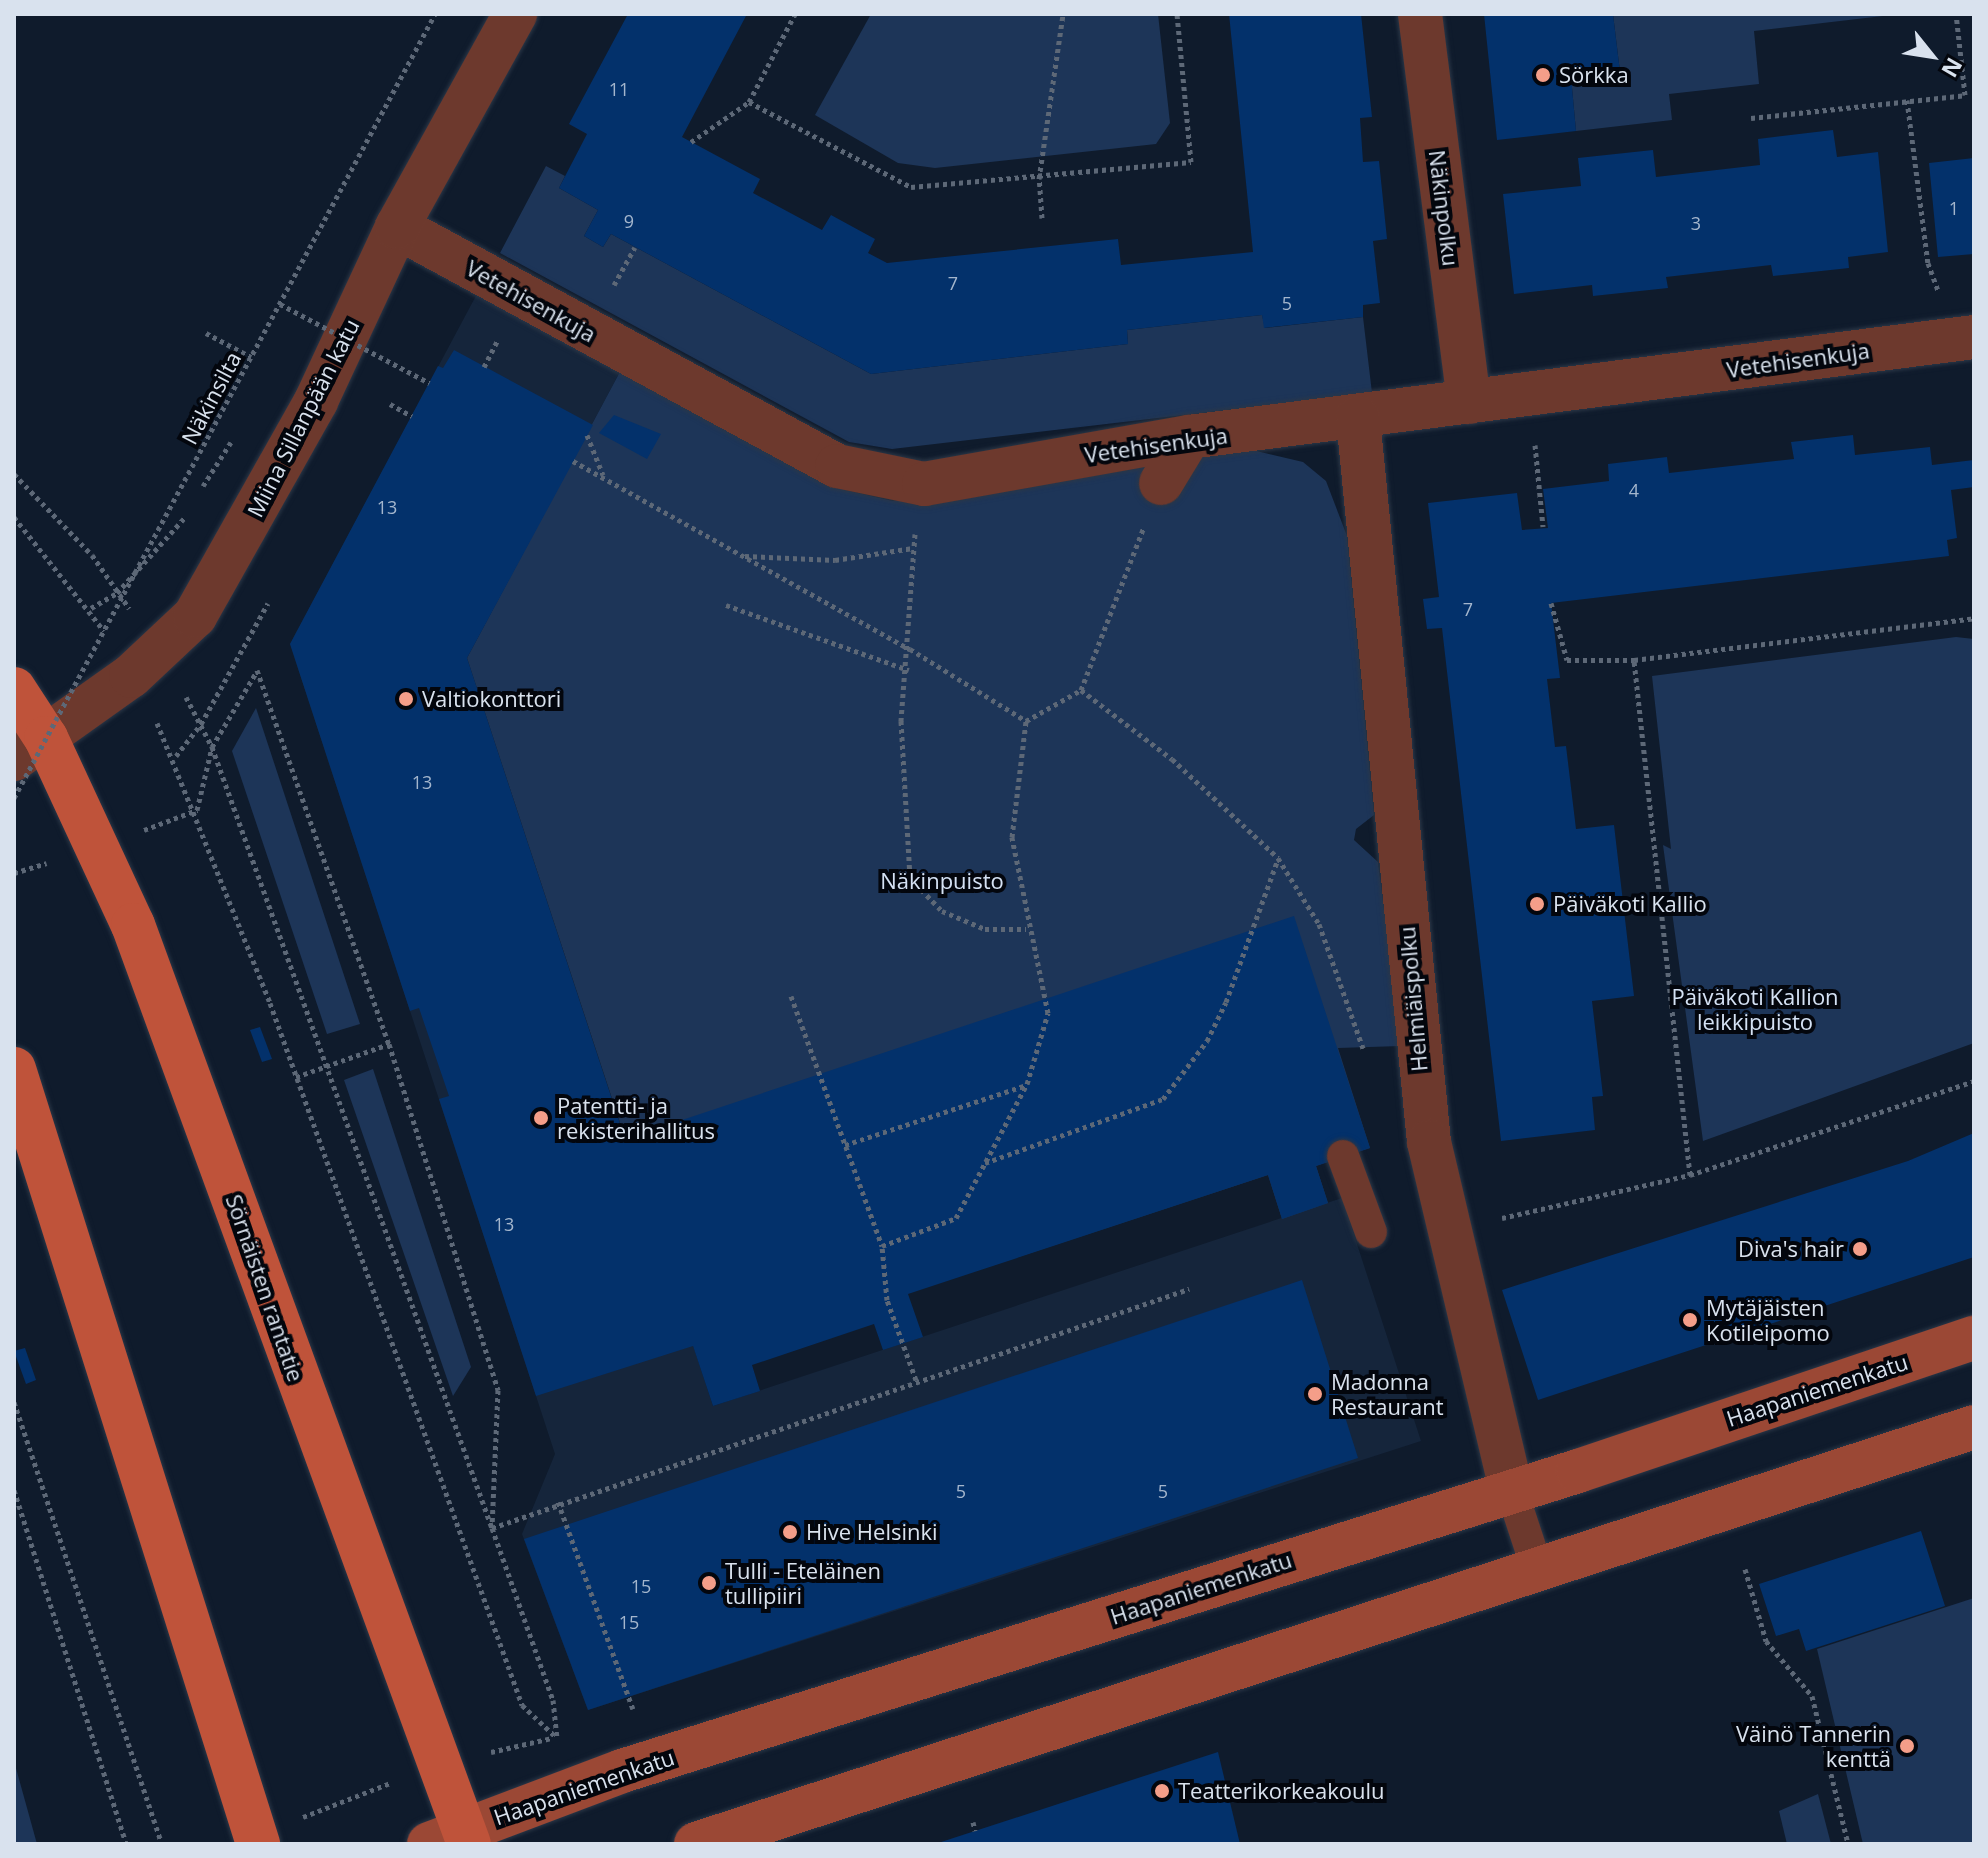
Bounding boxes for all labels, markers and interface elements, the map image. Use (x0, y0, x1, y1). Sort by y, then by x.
north arrow (1892, 16, 1972, 96)
text: N (1935, 53, 1970, 83)
place label: Sörkka (1559, 62, 1629, 88)
marker: Sörkka (1534, 66, 1552, 84)
house number: 11 (609, 78, 629, 100)
street label: Näkinpolku (1424, 148, 1464, 268)
house number: 1 (1949, 197, 1959, 219)
house number: 9 (624, 210, 634, 232)
house number: 3 (1691, 212, 1701, 234)
street label: Vetehisenkuja (462, 255, 600, 347)
house number: 7 (948, 272, 958, 294)
house number: 5 (1282, 292, 1292, 314)
street label: Miina Sillanpään katu (242, 314, 364, 522)
street label: Vetehisenkuja (1725, 337, 1871, 383)
street label: Näkinsilta (176, 347, 246, 449)
street label: Vetehisenkuja (1083, 422, 1229, 468)
house number: 4 (1629, 479, 1639, 501)
house number: 13 (377, 496, 397, 518)
house number: 7 (1463, 598, 1473, 620)
place label: Valtiokonttori (422, 686, 561, 712)
marker: Valtiokonttori (397, 690, 415, 708)
house number: 13 (412, 771, 432, 793)
park label: Näkinpuisto (880, 868, 1004, 894)
place label: Päiväkoti Kallio (1553, 891, 1707, 917)
marker: Päiväkoti Kallio (1528, 895, 1546, 913)
street label: Helmiäispolku (1394, 925, 1432, 1073)
park label: Päiväkoti Kallion leikkipuisto (1671, 983, 1839, 1034)
place label: Patentti- ja rekisterihallitus (557, 1092, 715, 1144)
marker: Patentti- ja rekisterihallitus (532, 1109, 550, 1127)
street label: Sörnäisten rantatie (221, 1191, 309, 1385)
house number: 13 (494, 1213, 514, 1235)
place label: Diva's hair (1738, 1236, 1844, 1262)
marker: Diva's hair (1851, 1240, 1869, 1258)
place label: Mytäjäisten Kotileipomo (1706, 1294, 1830, 1346)
marker: Mytäjäisten Kotileipomo (1681, 1311, 1699, 1329)
street label: Haapaniemenkatu (1723, 1348, 1911, 1432)
place label: Madonna Restaurant (1331, 1368, 1444, 1420)
marker: Madonna Restaurant (1306, 1385, 1324, 1403)
house number: 5 (956, 1480, 966, 1502)
house number: 5 (1158, 1480, 1168, 1502)
place label: Hive Helsinki (806, 1519, 938, 1545)
marker: Hive Helsinki (781, 1523, 799, 1541)
street label: Haapaniemenkatu (1107, 1546, 1295, 1630)
place label: Tulli - Eteläinen tullipiiri (725, 1557, 881, 1608)
marker: Tulli - Eteläinen tullipiiri (700, 1574, 718, 1592)
house number: 15 (631, 1575, 651, 1597)
house number: 15 (619, 1611, 639, 1633)
place label: Väinö Tannerin kenttä (1736, 1720, 1891, 1772)
marker: Väinö Tannerin kenttä (1898, 1737, 1916, 1755)
street label: Haapaniemenkatu (490, 1744, 678, 1830)
place label: Teatterikorkeakoulu (1178, 1778, 1385, 1804)
marker: Teatterikorkeakoulu (1153, 1782, 1171, 1800)

